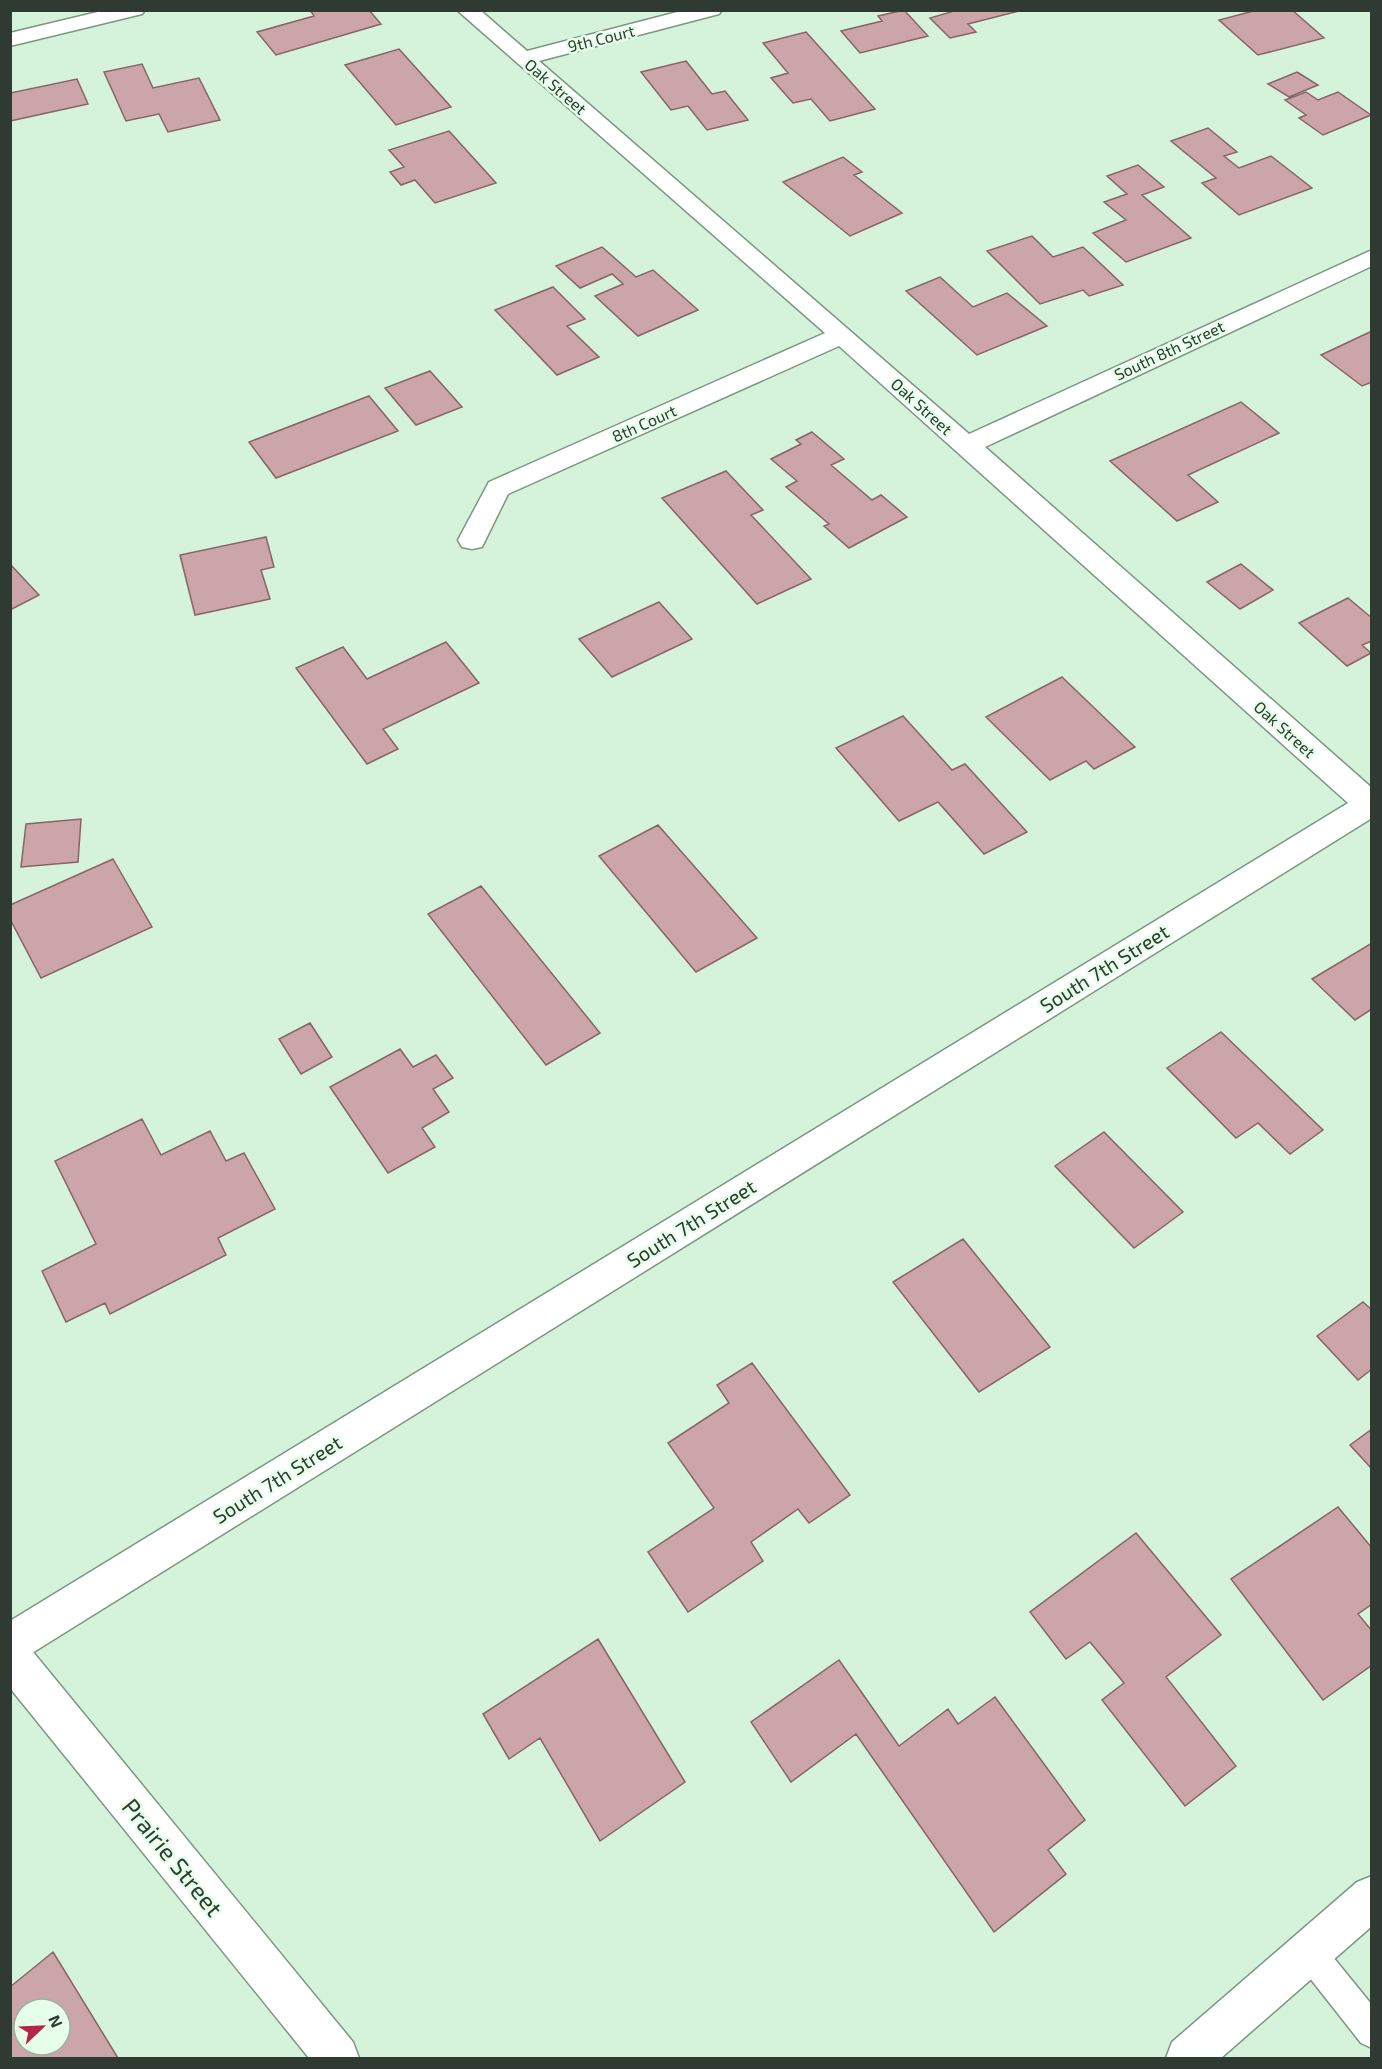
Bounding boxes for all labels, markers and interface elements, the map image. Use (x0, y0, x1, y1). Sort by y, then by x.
street label: 9th Court (566, 21, 636, 55)
street label: Oak Street (521, 54, 591, 118)
street label: South 8th Street (1111, 316, 1227, 384)
street label: Oak Street (888, 374, 956, 438)
street label: 8th Court (609, 400, 679, 446)
street label: Oak Street (1251, 697, 1319, 761)
street label: South 7th Street (1035, 919, 1173, 1017)
street label: South 7th Street (622, 1174, 760, 1272)
street label: South 7th Street (208, 1430, 346, 1528)
street label: Prairie Street (117, 1792, 229, 1922)
north arrow (12, 1997, 72, 2057)
text: N (45, 2012, 67, 2030)

